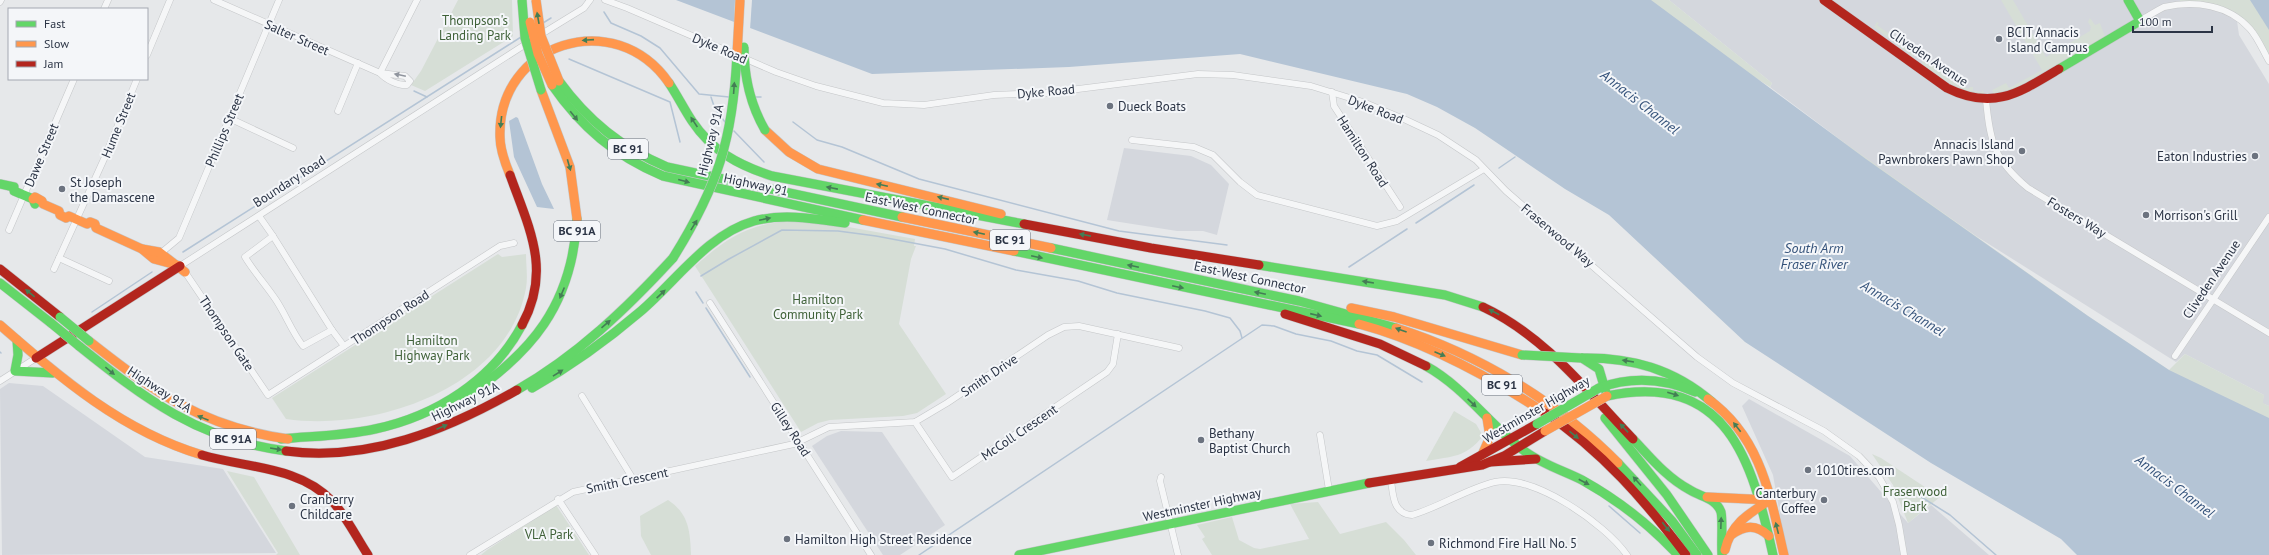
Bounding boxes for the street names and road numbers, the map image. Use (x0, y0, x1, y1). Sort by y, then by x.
street label: Salter Street (262, 16, 332, 60)
street label: Cliveden Avenue (1886, 25, 1972, 90)
street label: Dyke Road (690, 29, 750, 68)
street label: Dyke Road (1016, 81, 1076, 102)
street label: Hume Street (98, 89, 140, 161)
street label: Phillips Street (201, 90, 248, 169)
street label: Dyke Road (1346, 91, 1406, 128)
street label: Highway 91A (693, 102, 728, 178)
street label: Hamilton Road (1333, 112, 1392, 190)
street label: Dawe Street (20, 120, 63, 190)
road number: BC 91 (608, 139, 648, 159)
street label: Boundary Road (250, 152, 329, 211)
street label: Highway 91 (722, 169, 790, 200)
street label: East-West Connector (863, 188, 979, 229)
street label: Fosters Way (2044, 193, 2109, 242)
street label: Fraserwood Way (1518, 200, 1598, 271)
road number: BC 91A (554, 221, 600, 241)
road number: BC 91 (990, 230, 1030, 250)
street label: Cliveden Avenue (2179, 236, 2244, 322)
street label: East-West Connector (1192, 257, 1308, 298)
street label: Thompson Road (348, 286, 432, 349)
street label: Thompson Gate (195, 292, 258, 374)
street label: Smith Drive (958, 350, 1021, 401)
street label: Highway 91A (124, 362, 195, 417)
street label: Westminster Highway (1480, 372, 1593, 447)
road number: BC 91 (1482, 375, 1522, 395)
street label: Highway 91A (429, 378, 502, 425)
street label: Gilley Road (767, 399, 815, 460)
street label: McColl Crescent (978, 400, 1061, 464)
road number: BC 91A (210, 429, 256, 449)
street label: Smith Crescent (585, 463, 670, 497)
street label: Westminster Highway (1141, 484, 1263, 525)

